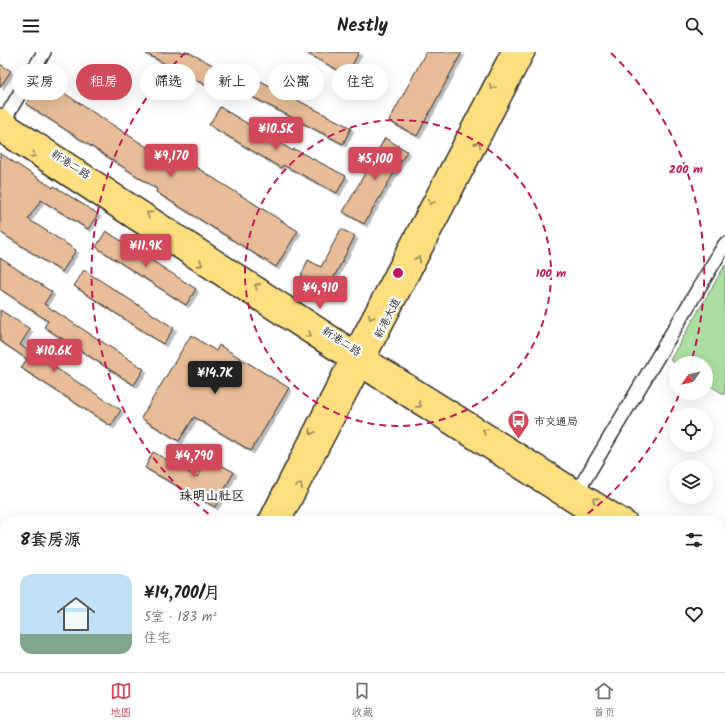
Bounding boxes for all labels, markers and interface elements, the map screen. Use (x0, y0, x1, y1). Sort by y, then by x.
text: Nestly (337, 12, 388, 41)
icon: menu (20, 15, 42, 37)
icon: search (683, 15, 705, 37)
chip: 买房 (12, 64, 68, 100)
chip: 租房 (76, 64, 132, 100)
chip: 筛选 (140, 64, 196, 100)
chip: 新上 (204, 64, 260, 100)
chip: 公寓 (268, 64, 324, 100)
chip: 住宅 (332, 64, 388, 100)
one-way arrow (489, 82, 497, 90)
pin: ¥10.5K (243, 117, 309, 151)
text: ¥10.5K (258, 119, 294, 140)
one-way arrow (473, 141, 481, 148)
pin: ¥9,170 (138, 144, 204, 178)
street label: 新港二路 (47, 145, 94, 184)
text: ¥9,170 (154, 146, 188, 167)
pin: ¥5,100 (342, 147, 408, 181)
text: ¥5,100 (357, 149, 393, 170)
one-way arrow (29, 150, 36, 157)
text: 200 m (669, 160, 703, 179)
one-way arrow (429, 197, 436, 205)
one-way arrow (146, 212, 153, 219)
pin: ¥11.9K (113, 234, 179, 268)
text: ¥11.9K (129, 236, 163, 257)
one-way arrow (413, 256, 421, 263)
one-way arrow (196, 259, 203, 267)
text: 100 m (536, 264, 566, 283)
centre of rings (391, 266, 405, 280)
pin: ¥4,910 (287, 276, 353, 310)
text: ¥4,910 (302, 278, 338, 299)
one-way arrow (255, 284, 262, 291)
street label: 新港大道 (370, 295, 406, 342)
one-way arrow (368, 313, 376, 320)
street label: 新港二路 (318, 322, 365, 361)
one-way arrow (305, 330, 312, 338)
pin: ¥10.6K (21, 339, 87, 373)
text: ¥10.6K (36, 341, 72, 362)
north arrow (669, 356, 713, 400)
map controls (669, 356, 713, 504)
pin: ¥14.7K (182, 361, 248, 395)
text: ¥14.7K (197, 363, 233, 384)
one-way arrow (414, 400, 421, 407)
bus stop icon: 市交通局 (506, 408, 532, 441)
button: locate (669, 408, 713, 452)
place label: 市交通局 (534, 413, 578, 431)
one-way arrow (309, 428, 317, 436)
one-way arrow (482, 428, 489, 436)
pin: ¥4,790 (161, 444, 227, 478)
text: ¥4,790 (175, 446, 213, 467)
button: layers (669, 460, 713, 504)
one-way arrow (295, 483, 303, 491)
district label: 珠明山社区 (179, 486, 245, 507)
one-way arrow (592, 497, 599, 505)
text: 8套房源 (20, 527, 81, 554)
icon: filters (683, 529, 705, 551)
text: ¥14,700/月 (144, 580, 221, 607)
icon: home (52, 590, 100, 638)
icon: heart (683, 603, 705, 625)
text: 5室 · 183 m² (144, 607, 216, 628)
text: 住宅 (144, 628, 170, 649)
tab: 地图 (110, 680, 132, 722)
tab: 收藏 (351, 680, 373, 722)
tab: 首页 (593, 680, 615, 722)

